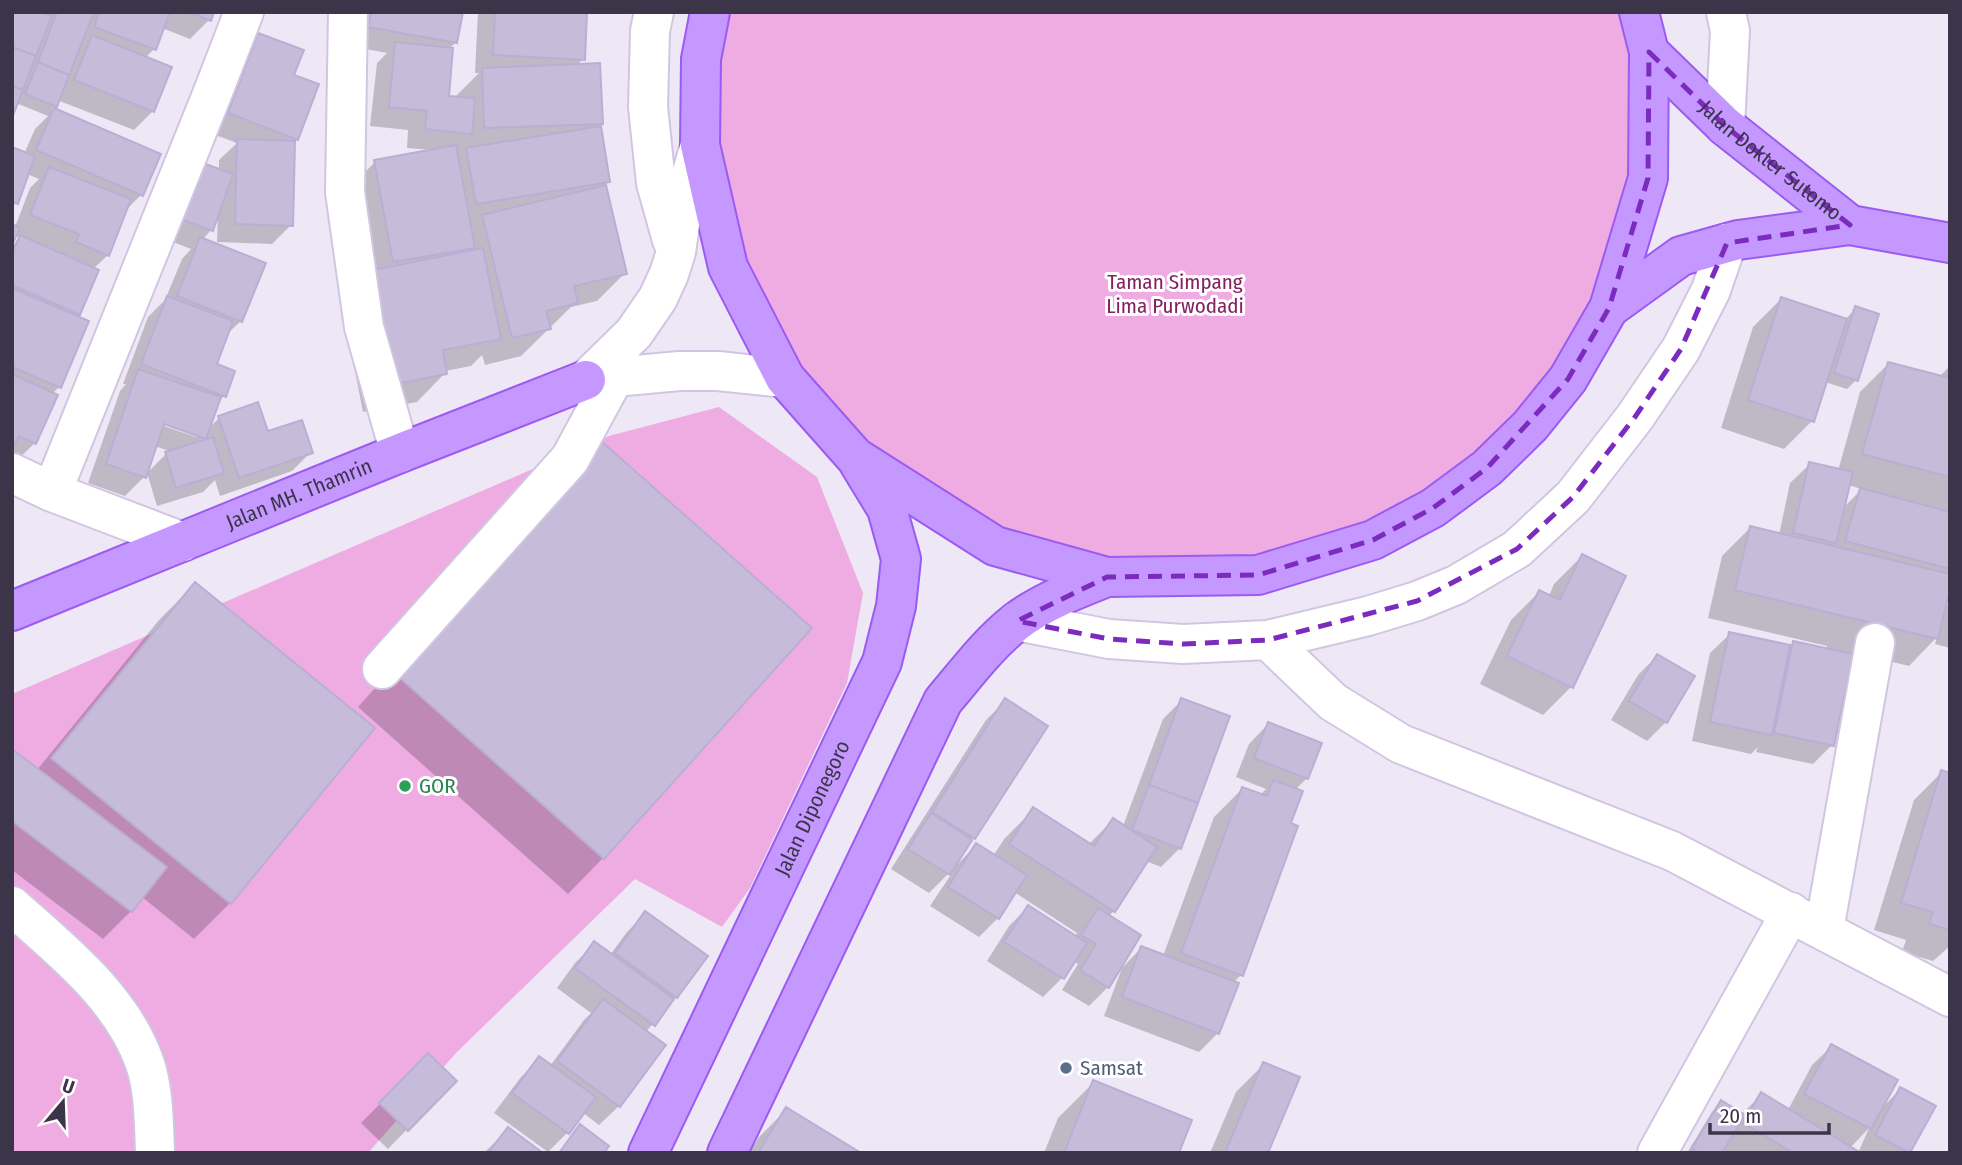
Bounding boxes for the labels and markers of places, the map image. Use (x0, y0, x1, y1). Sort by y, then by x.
place label: GOR (419, 773, 456, 799)
marker: GOR (397, 778, 413, 794)
place label: Samsat (1080, 1055, 1143, 1081)
marker: Samsat (1058, 1060, 1074, 1076)

